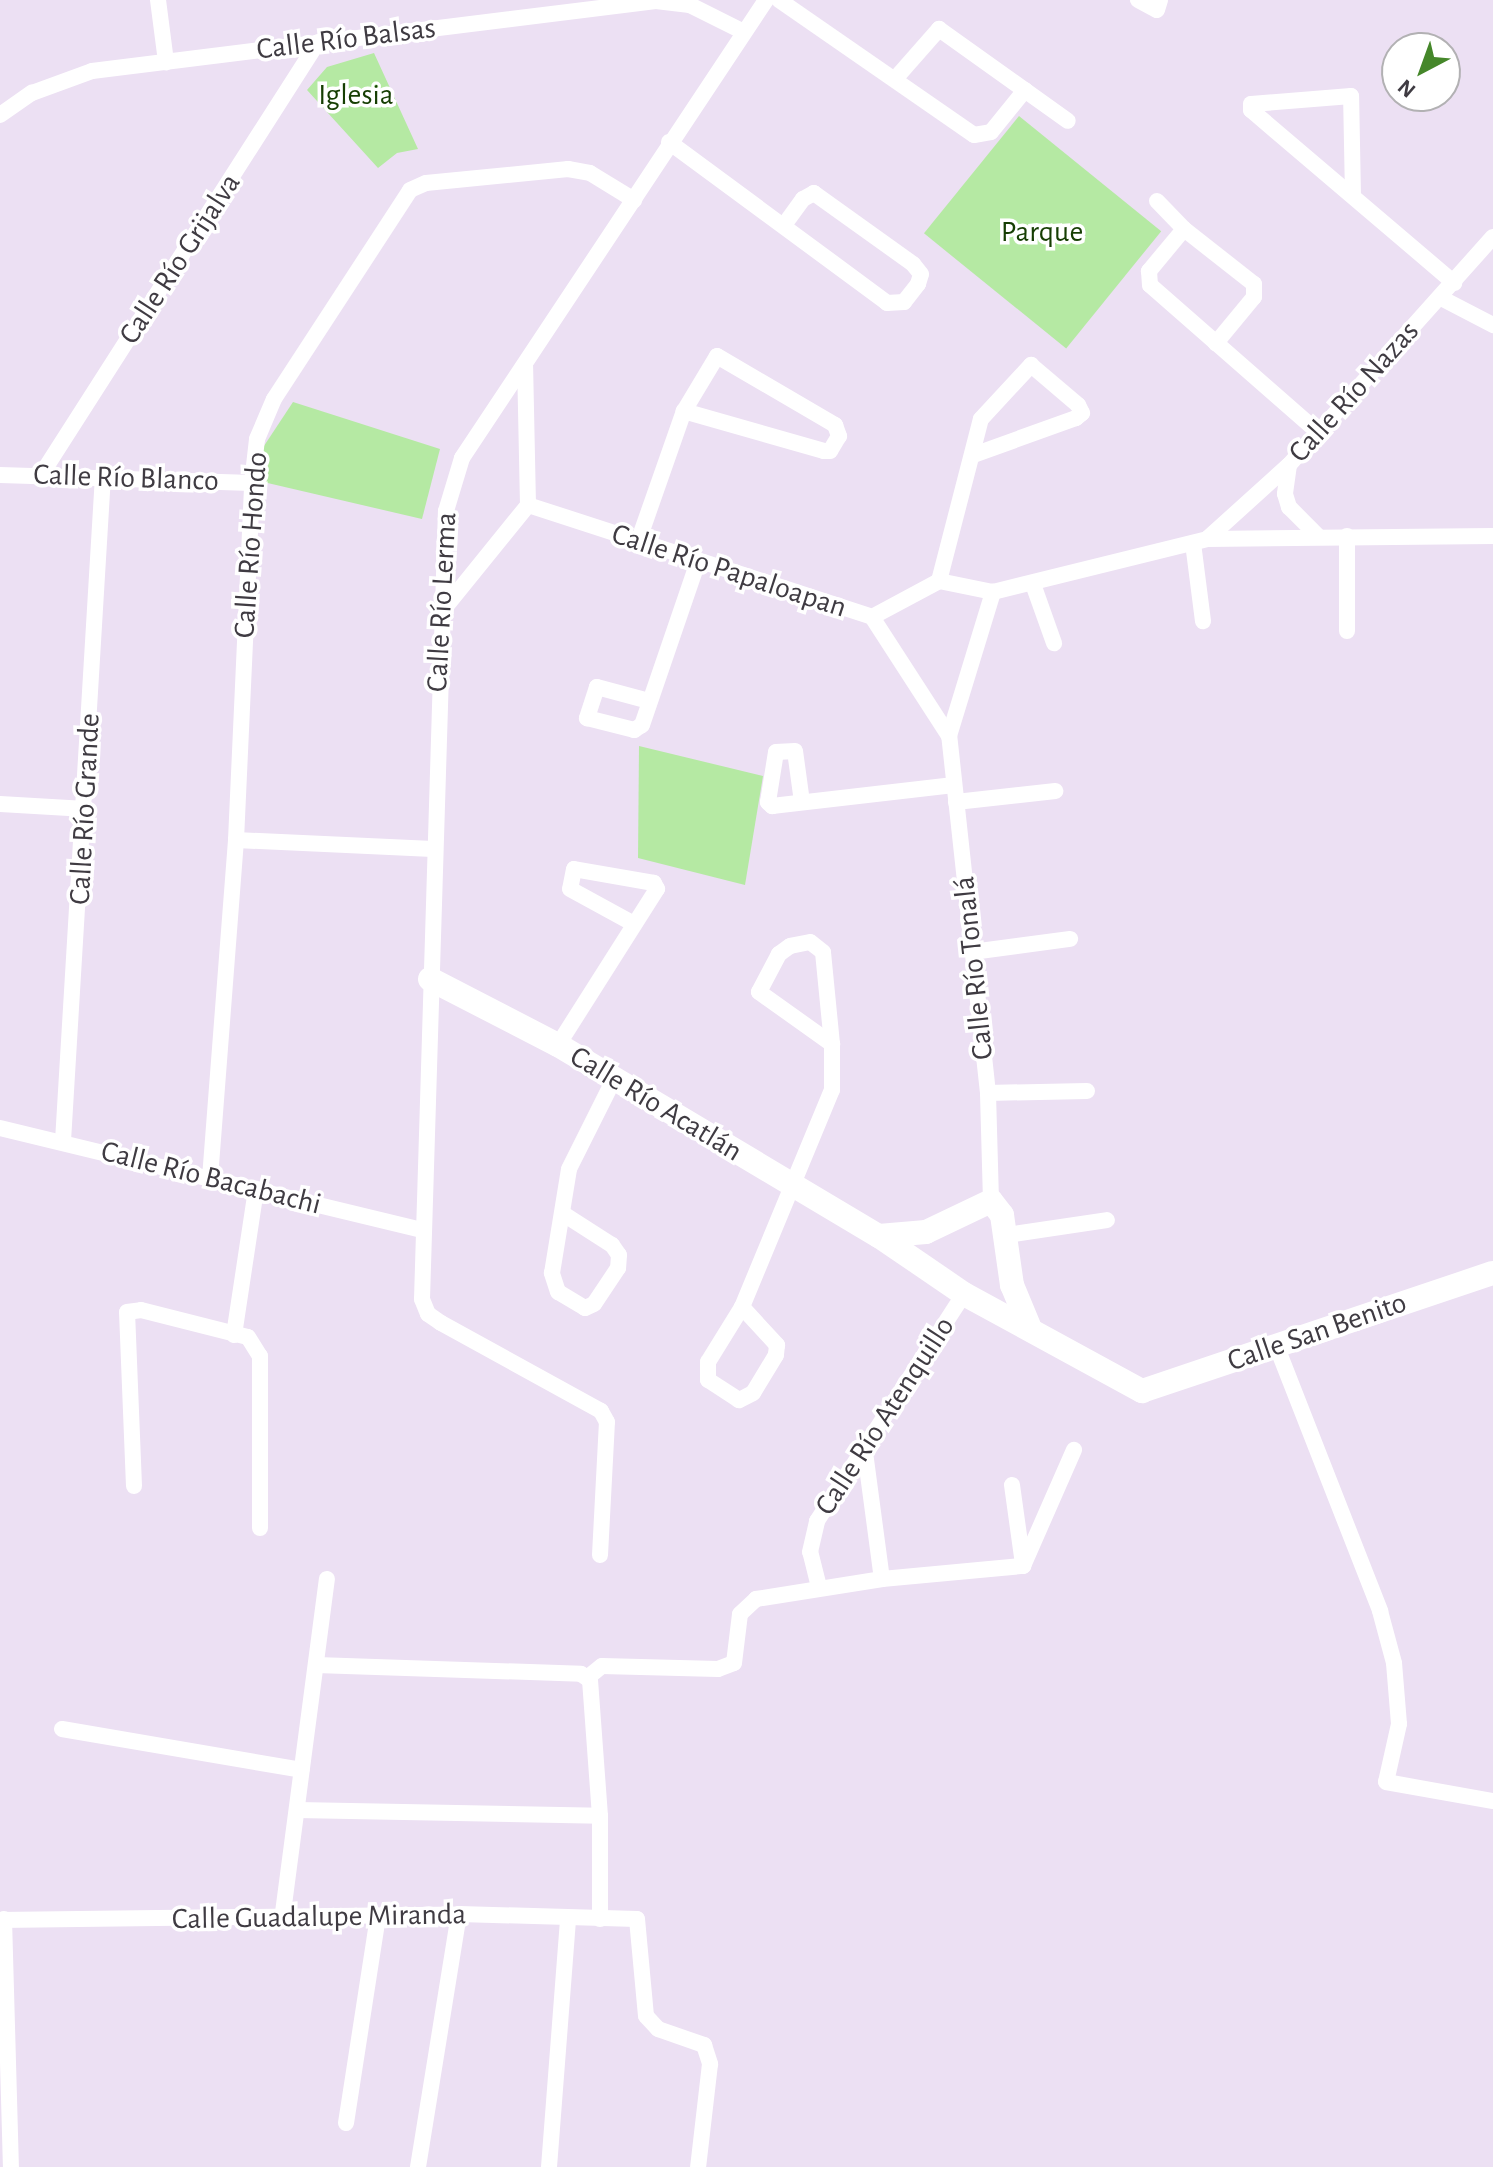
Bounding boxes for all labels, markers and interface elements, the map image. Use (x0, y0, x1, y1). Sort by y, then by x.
street label: Calle Río Balsas (254, 10, 438, 68)
north arrow (1381, 32, 1461, 112)
text: N (1394, 75, 1420, 102)
park label: Iglesia (318, 77, 394, 113)
street label: Calle Río Grijalva (111, 167, 249, 351)
park label: Parque (1001, 214, 1083, 250)
street label: Calle Río Nazas (1281, 314, 1427, 470)
street label: Calle Río Hondo (227, 451, 275, 639)
street label: Calle Río Blanco (33, 457, 219, 499)
street label: Calle Río Lerma (419, 511, 465, 693)
street label: Calle Río Papaloapan (607, 516, 851, 626)
street label: Calle Río Grande (62, 712, 108, 906)
street label: Calle Río Tonalá (946, 874, 1002, 1062)
street label: Calle Río Acatlán (563, 1038, 749, 1170)
street label: Calle Río Bacabachi (97, 1133, 325, 1223)
street label: Calle San Benito (1223, 1285, 1411, 1379)
street label: Calle Río Atenquillo (807, 1310, 963, 1522)
street label: Calle Guadalupe Miranda (171, 1896, 467, 1938)

